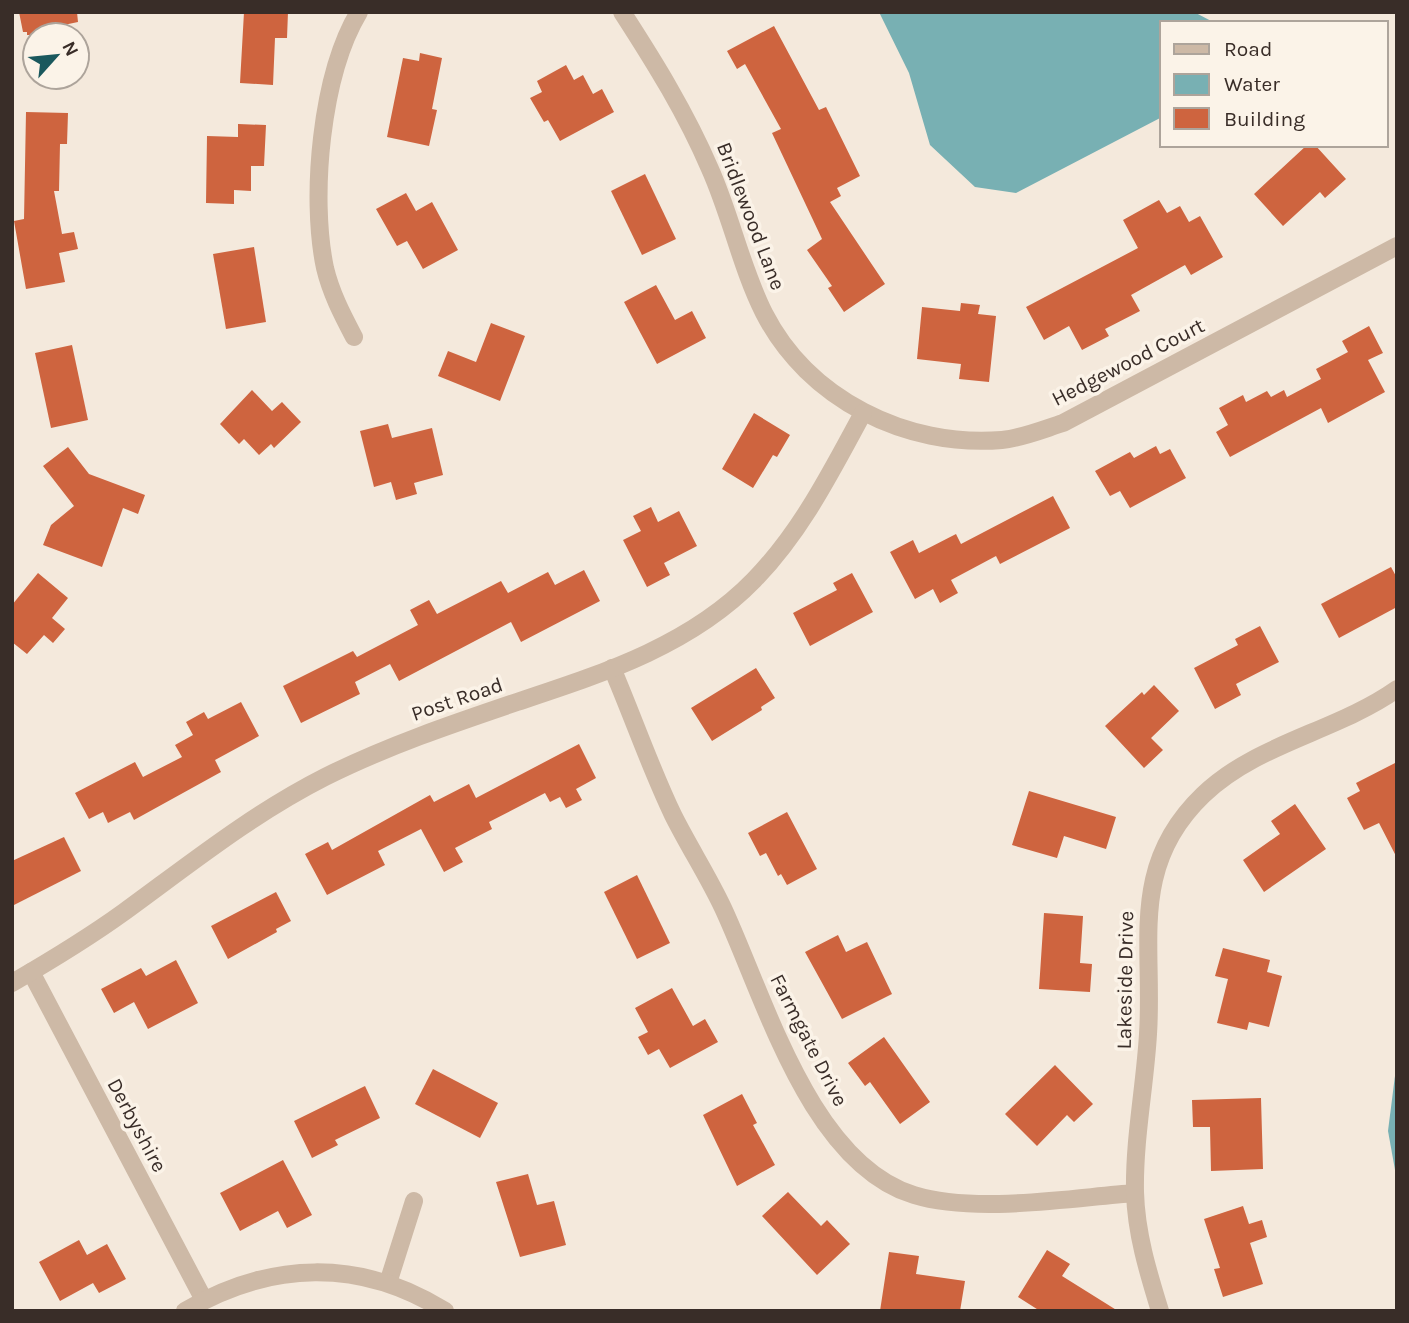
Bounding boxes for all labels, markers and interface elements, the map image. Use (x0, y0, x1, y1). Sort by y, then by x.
north arrow (21, 21, 91, 91)
legend (1160, 21, 1388, 147)
text: Road (1224, 37, 1272, 61)
text: N (57, 38, 83, 60)
text: Water (1224, 72, 1280, 96)
text: Building (1224, 107, 1305, 131)
street label: Bridlewood Lane (712, 139, 790, 293)
street label: Hedgewood Court (1048, 313, 1208, 411)
street label: Post Road (408, 672, 506, 726)
street label: Lakeside Drive (1112, 911, 1138, 1049)
street label: Farmgate Drive (765, 970, 853, 1110)
street label: Derbyshire (102, 1074, 172, 1176)

